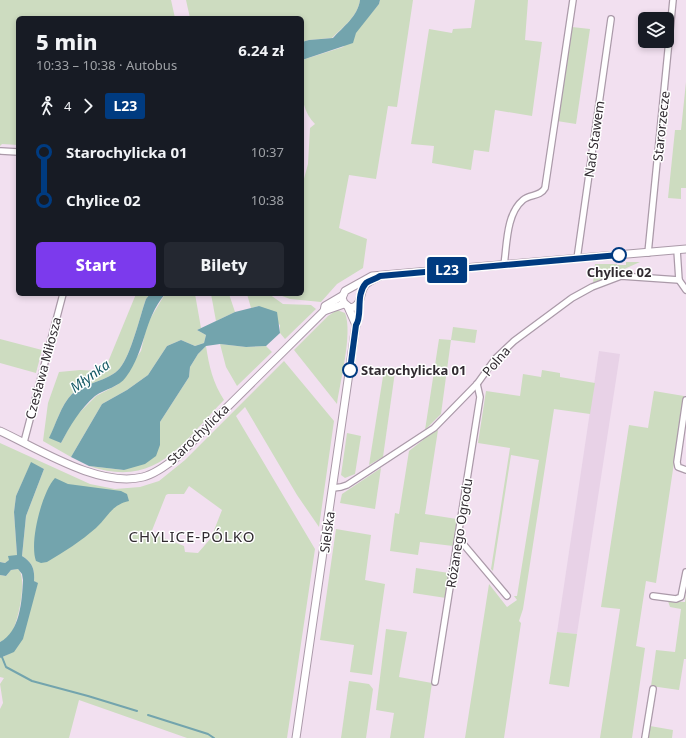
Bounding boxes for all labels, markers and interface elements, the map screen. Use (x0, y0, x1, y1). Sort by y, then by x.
map controls (638, 12, 674, 48)
button: layers (638, 12, 674, 48)
text: 5 min (36, 26, 97, 56)
text: 6.24 zł (238, 40, 284, 60)
text: 10:33 – 10:38 · Autobus (36, 56, 177, 74)
street label: Starorzecze (648, 90, 674, 162)
icon: walk (36, 95, 58, 117)
icon: forward (77, 95, 99, 117)
text: L23 (113, 96, 137, 115)
text: 4 (64, 97, 71, 115)
street label: Nad Stawem (580, 99, 608, 179)
text: Starochylicka 01 (66, 142, 188, 162)
text: 10:37 (251, 143, 284, 161)
text: Chylice 02 (66, 190, 141, 210)
text: 10:38 (251, 191, 284, 209)
button: Start (36, 242, 156, 288)
button: Bilety (164, 242, 284, 288)
marker: Chylice 02 (611, 247, 627, 263)
line badge: L23 (424, 257, 470, 283)
text: L23 (435, 260, 459, 279)
place label: Chylice 02 (587, 263, 651, 281)
street label: Czesława Miłosza (21, 315, 65, 421)
street label: Polna (478, 342, 514, 380)
water label: Młynka (66, 355, 113, 396)
place label: Starochylicka 01 (361, 361, 466, 379)
marker: Starochylicka 01 (342, 362, 358, 378)
street label: Starochylicka (163, 400, 233, 468)
street label: Różanego Ogrodu (441, 477, 477, 589)
street label: Sielska (315, 510, 339, 554)
district label: CHYLICE-PÓLKO (128, 526, 256, 546)

